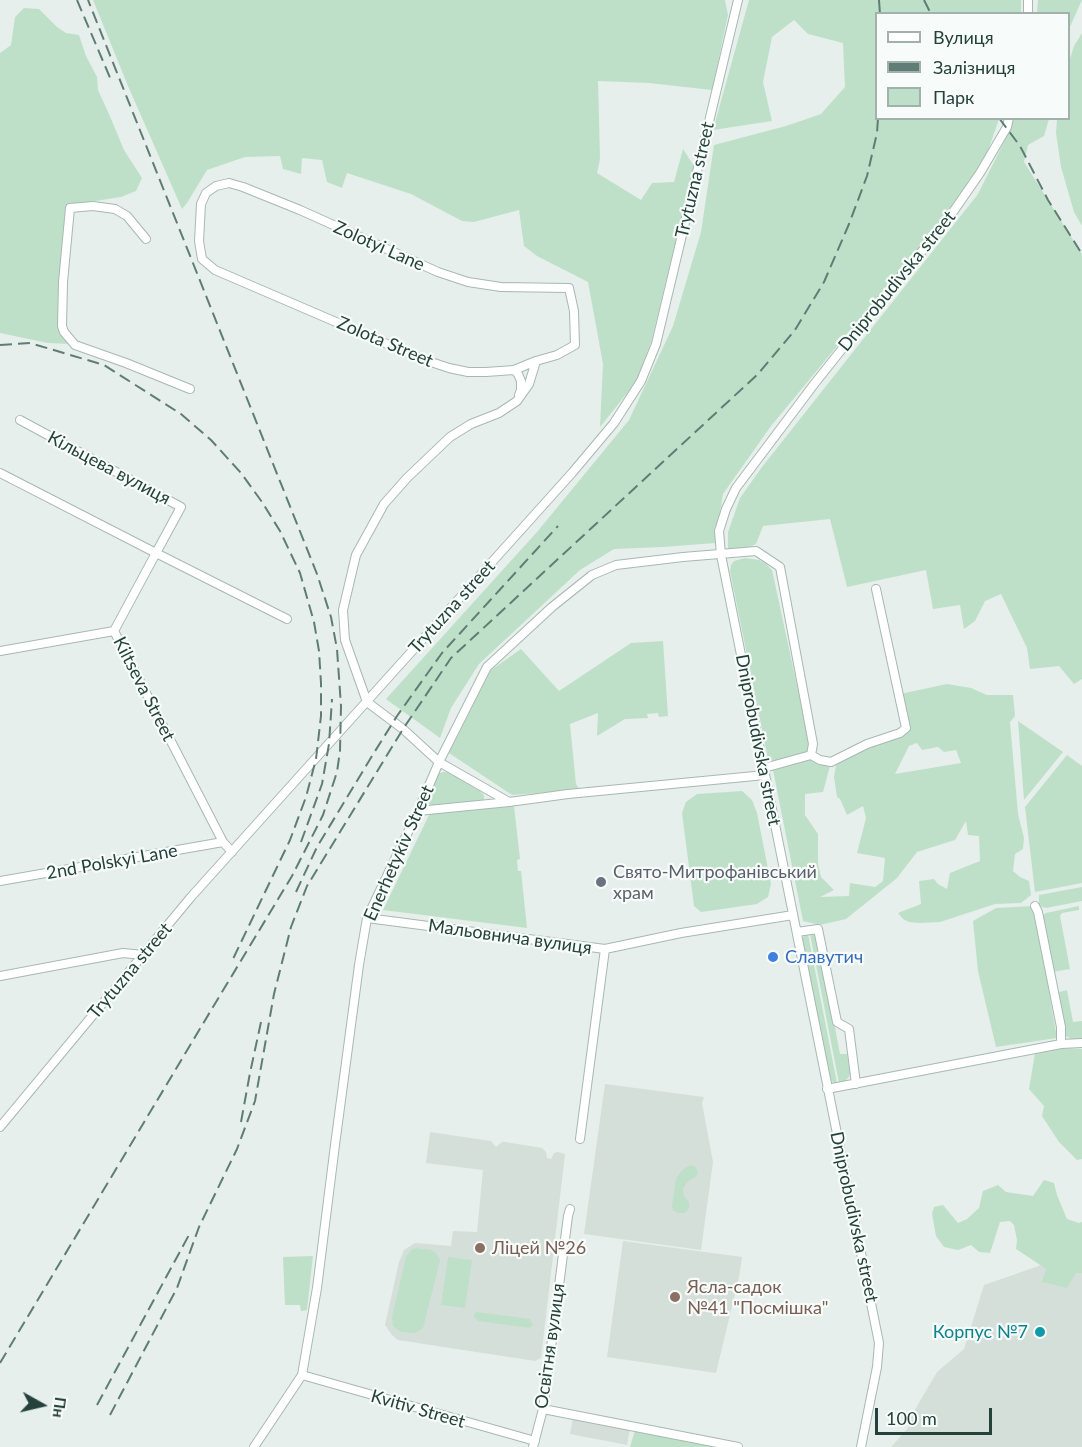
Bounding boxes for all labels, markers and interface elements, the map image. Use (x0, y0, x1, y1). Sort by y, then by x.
legend (875, 12, 1070, 120)
text: Вулиця (933, 26, 994, 48)
text: Залізниця (933, 56, 1015, 78)
text: Парк (933, 86, 974, 108)
street label: Trytuzna street (671, 120, 719, 240)
street label: Dniprobudivska street (834, 206, 960, 356)
street label: Zolotyi Lane (330, 216, 428, 276)
street label: Zolota Street (334, 312, 436, 372)
street label: Кільцева вулиця (44, 427, 174, 509)
street label: Trytuzna street (404, 556, 500, 658)
street label: Kiltseva Street (108, 633, 180, 745)
street label: Dniprobudivska street (731, 652, 785, 828)
street label: Enerhetykiv Street (359, 782, 439, 924)
street label: 2nd Polskyi Lane (45, 840, 179, 884)
place label: Свято-Митрофанівський храм (613, 861, 817, 904)
marker: Свято-Митрофанівський храм (594, 875, 608, 889)
street label: Мальовнича вулиця (427, 915, 593, 959)
street label: Trytuzna street (84, 919, 176, 1023)
place label: Славутич (785, 946, 863, 968)
marker: Славутич (766, 950, 780, 964)
street label: Dniprobudivska street (825, 1130, 883, 1304)
place label: Ліцей №26 (492, 1237, 586, 1259)
marker: Ліцей №26 (473, 1241, 487, 1255)
place label: Ясла-садок №41 "Посмішка" (687, 1276, 828, 1318)
street label: Освітня вулиця (530, 1282, 570, 1410)
marker: Ясла-садок №41 "Посмішка" (668, 1290, 682, 1304)
place label: Корпус №7 (933, 1321, 1028, 1343)
marker: Корпус №7 (1033, 1325, 1047, 1339)
north arrow (12, 1375, 72, 1435)
street label: Kvitiv Street (368, 1385, 468, 1433)
text: Пн (49, 1396, 71, 1419)
scale bar (878, 1396, 995, 1434)
text: 100 m (886, 1407, 937, 1429)

